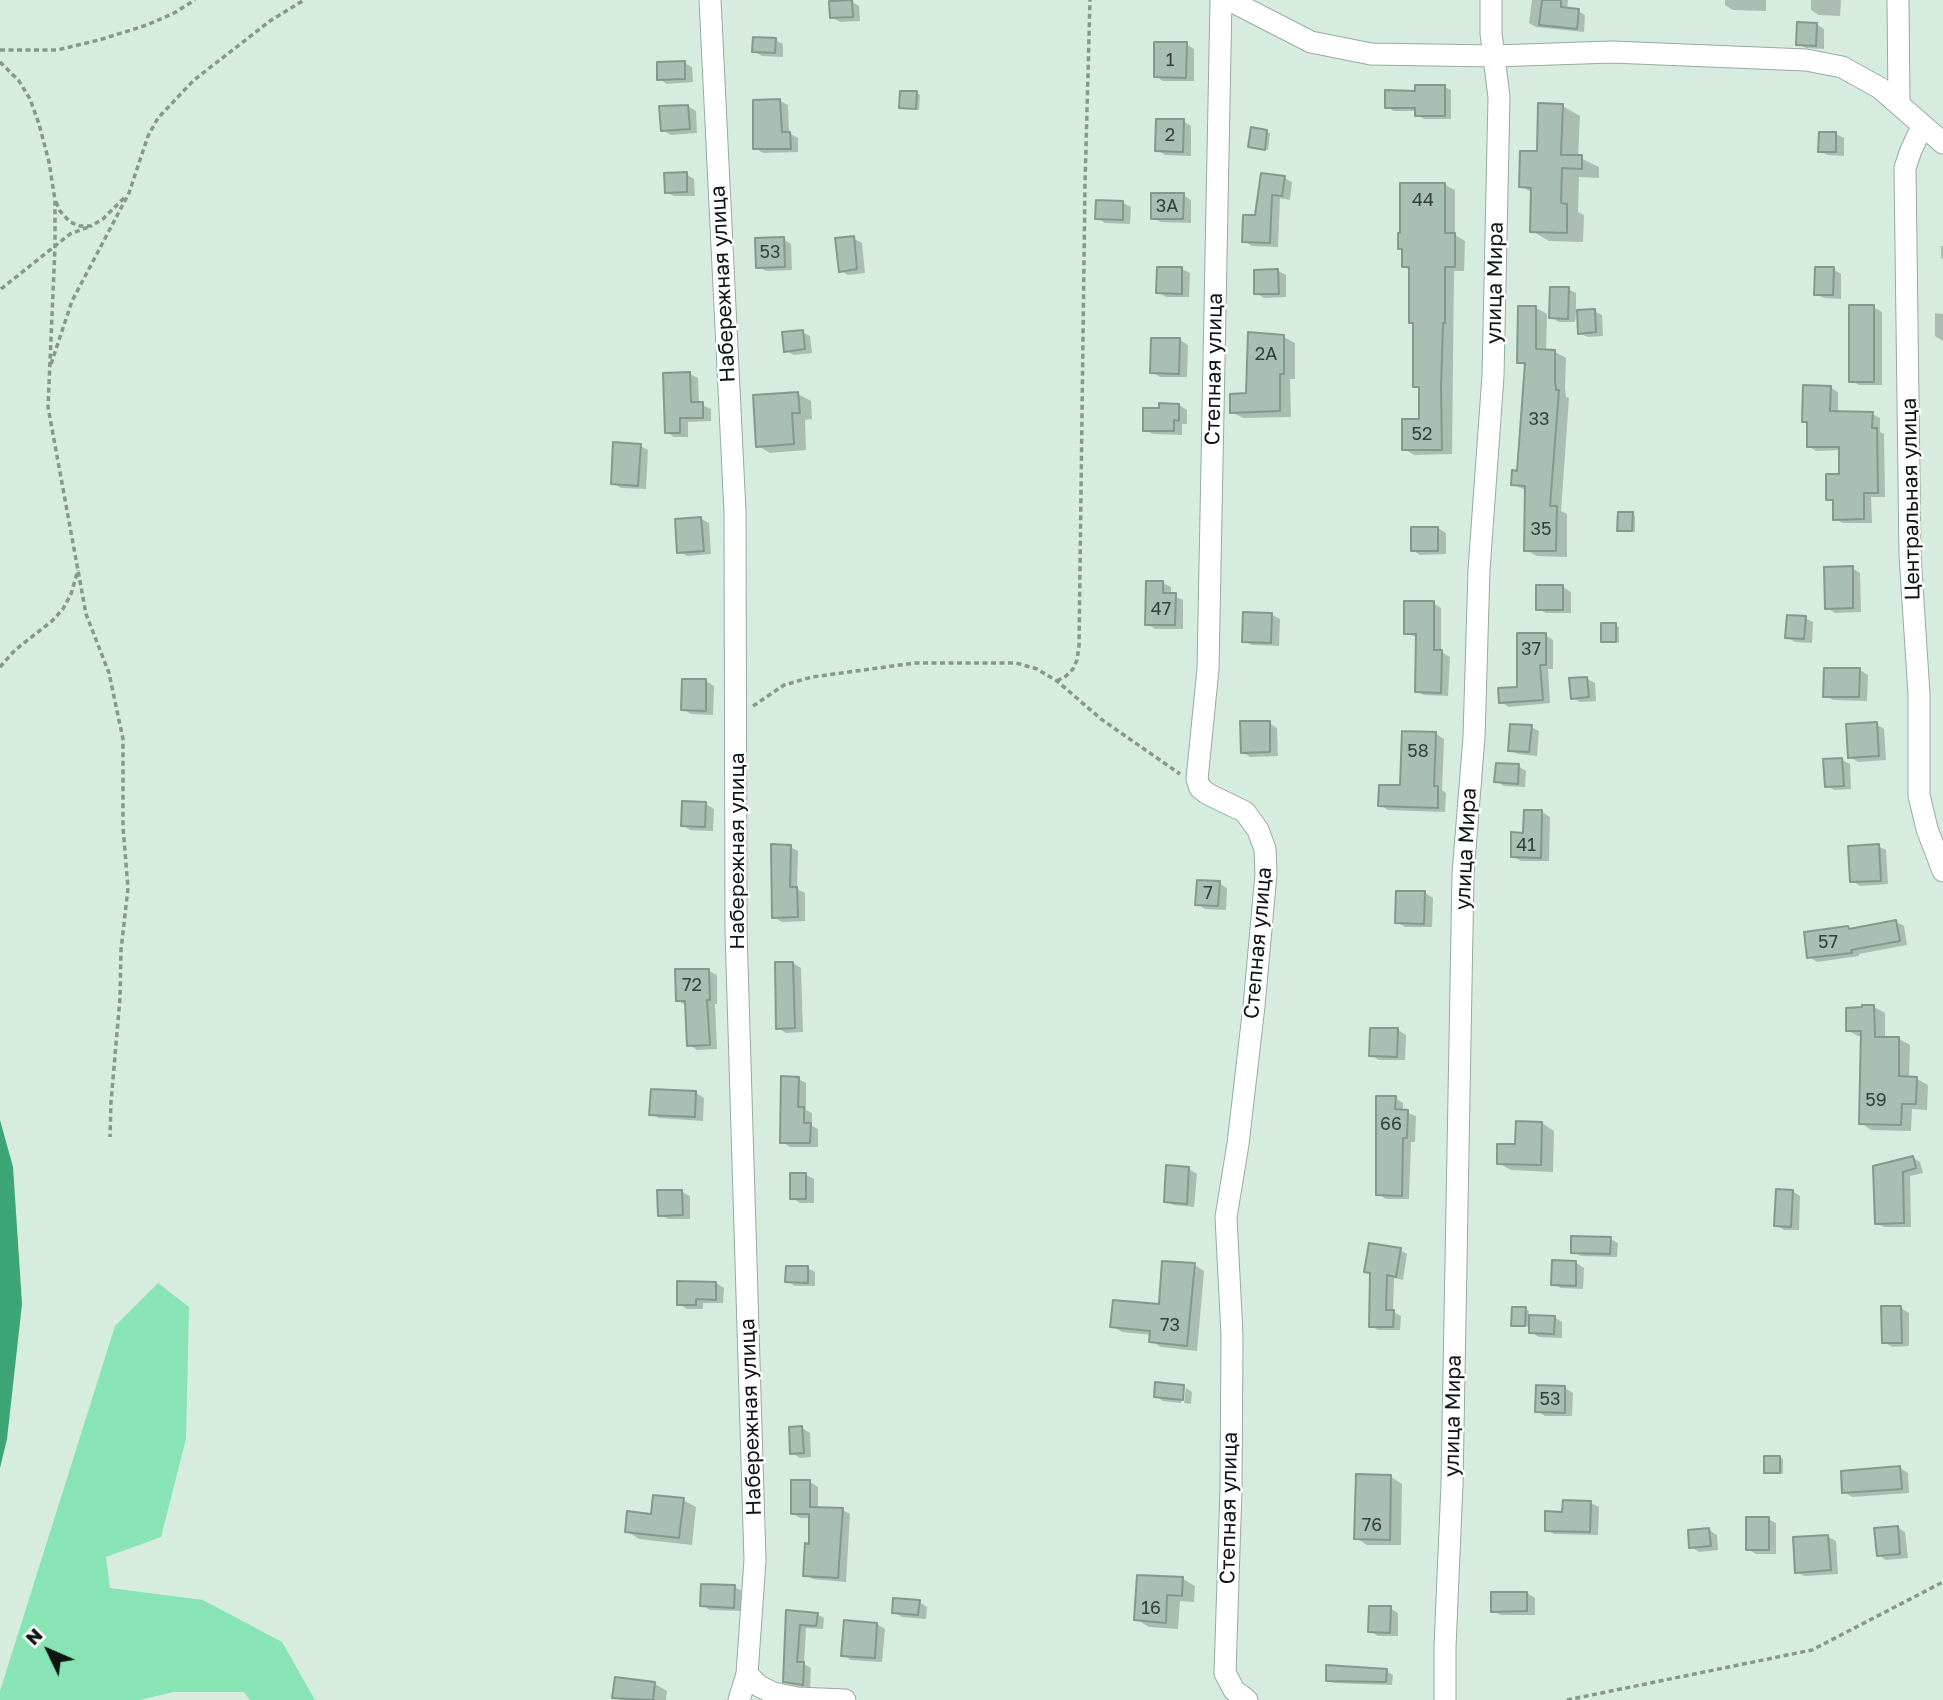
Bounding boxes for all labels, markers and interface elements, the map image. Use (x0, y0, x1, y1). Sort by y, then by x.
house number: 1 (1166, 49, 1174, 71)
house number: 2 (1165, 124, 1175, 146)
street label: Набережная улица (705, 185, 741, 383)
house number: 44 (1412, 189, 1434, 211)
house number: 3А (1156, 195, 1178, 217)
street label: улица Мира (1481, 222, 1509, 344)
house number: 53 (760, 241, 780, 263)
street label: Степная улица (1200, 293, 1228, 445)
house number: 2А (1255, 343, 1277, 365)
street label: Центральная улица (1897, 397, 1925, 601)
house number: 33 (1528, 408, 1550, 430)
house number: 52 (1412, 423, 1432, 445)
house number: 35 (1531, 518, 1551, 540)
house number: 47 (1151, 598, 1171, 620)
house number: 37 (1521, 638, 1541, 660)
house number: 58 (1407, 740, 1429, 762)
street label: Набережная улица (724, 752, 750, 950)
street label: улица Мира (1450, 787, 1482, 911)
house number: 41 (1516, 834, 1536, 856)
street label: Степная улица (1239, 866, 1277, 1020)
house number: 7 (1203, 882, 1213, 904)
house number: 57 (1818, 931, 1838, 953)
house number: 72 (682, 974, 702, 996)
house number: 59 (1865, 1089, 1887, 1111)
house number: 66 (1380, 1113, 1402, 1135)
house number: 73 (1160, 1314, 1180, 1336)
street label: Набережная улица (735, 1318, 767, 1516)
street label: улица Мира (1439, 1355, 1467, 1477)
house number: 53 (1540, 1388, 1560, 1410)
street label: Степная улица (1215, 1432, 1243, 1584)
house number: 76 (1362, 1514, 1382, 1536)
house number: 16 (1141, 1597, 1161, 1619)
north arrow (14, 1616, 84, 1686)
text: N (20, 1623, 47, 1649)

